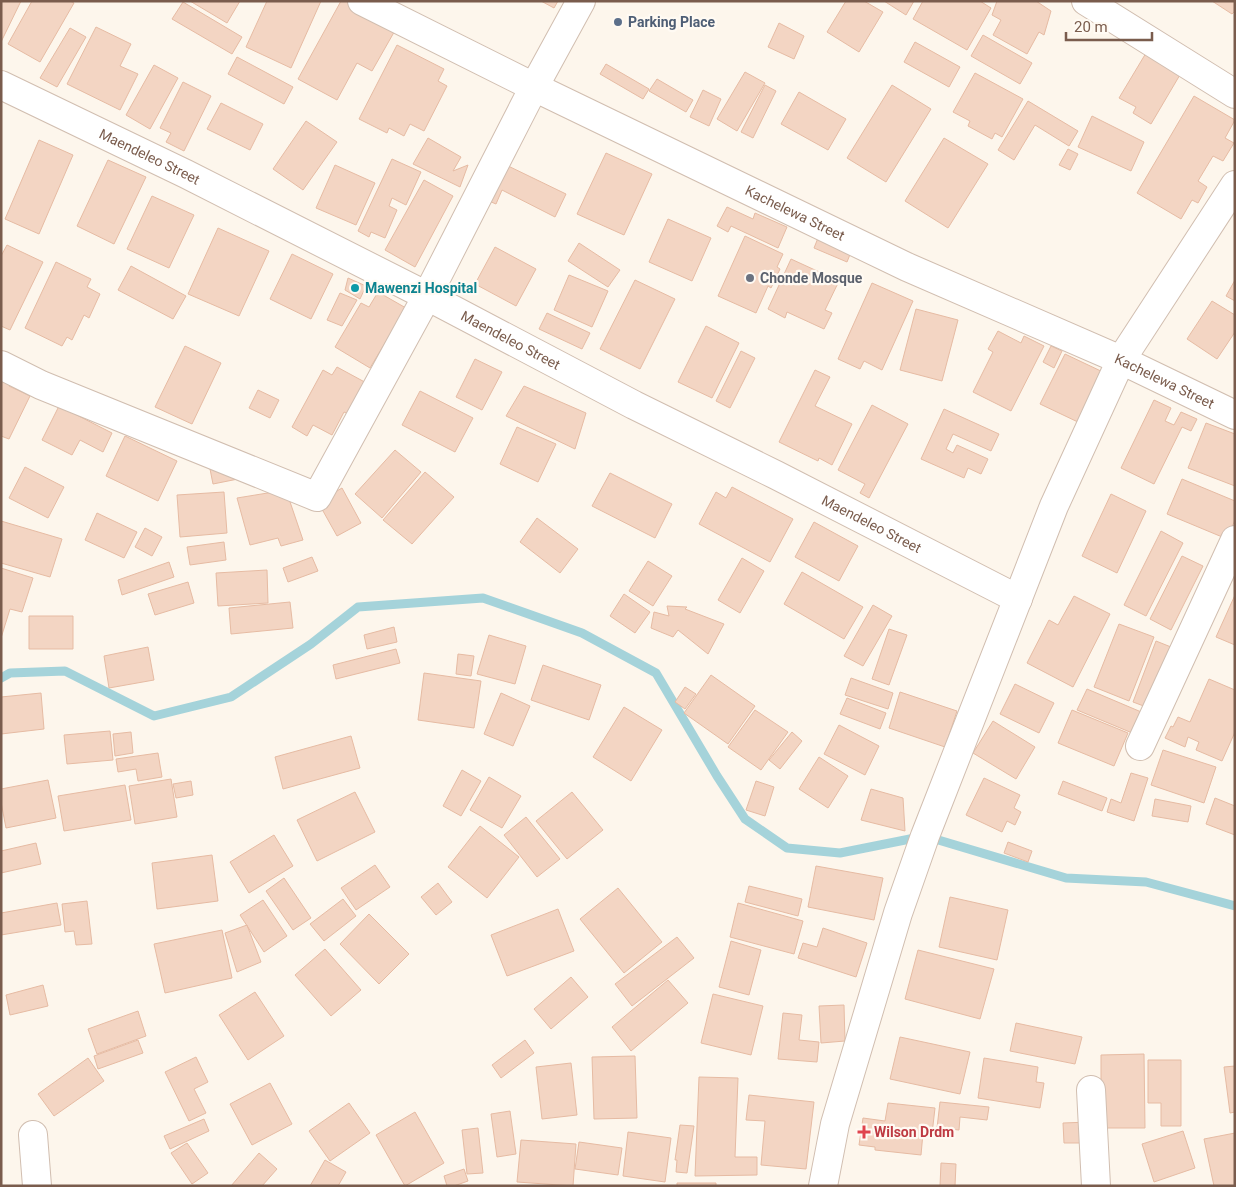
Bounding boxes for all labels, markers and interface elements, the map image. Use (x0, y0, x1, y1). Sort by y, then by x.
scale bar (1066, 10, 1152, 42)
place label: Parking Place (628, 14, 716, 30)
marker: Parking Place (612, 16, 624, 28)
text: 20 m (1074, 18, 1108, 36)
street label: Maendeleo Street (97, 126, 203, 188)
street label: Kachelewa Street (743, 182, 848, 244)
place label: Chonde Mosque (760, 270, 863, 286)
marker: Chonde Mosque (744, 272, 756, 284)
place label: Mawenzi Hospital (365, 280, 477, 296)
marker: Mawenzi Hospital (349, 282, 361, 294)
street label: Maendeleo Street (458, 307, 563, 373)
street label: Kachelewa Street (1112, 350, 1217, 412)
street label: Maendeleo Street (819, 492, 924, 556)
place label: Wilson Drdm (874, 1124, 954, 1140)
marker: Wilson Drdm (858, 1126, 870, 1138)

